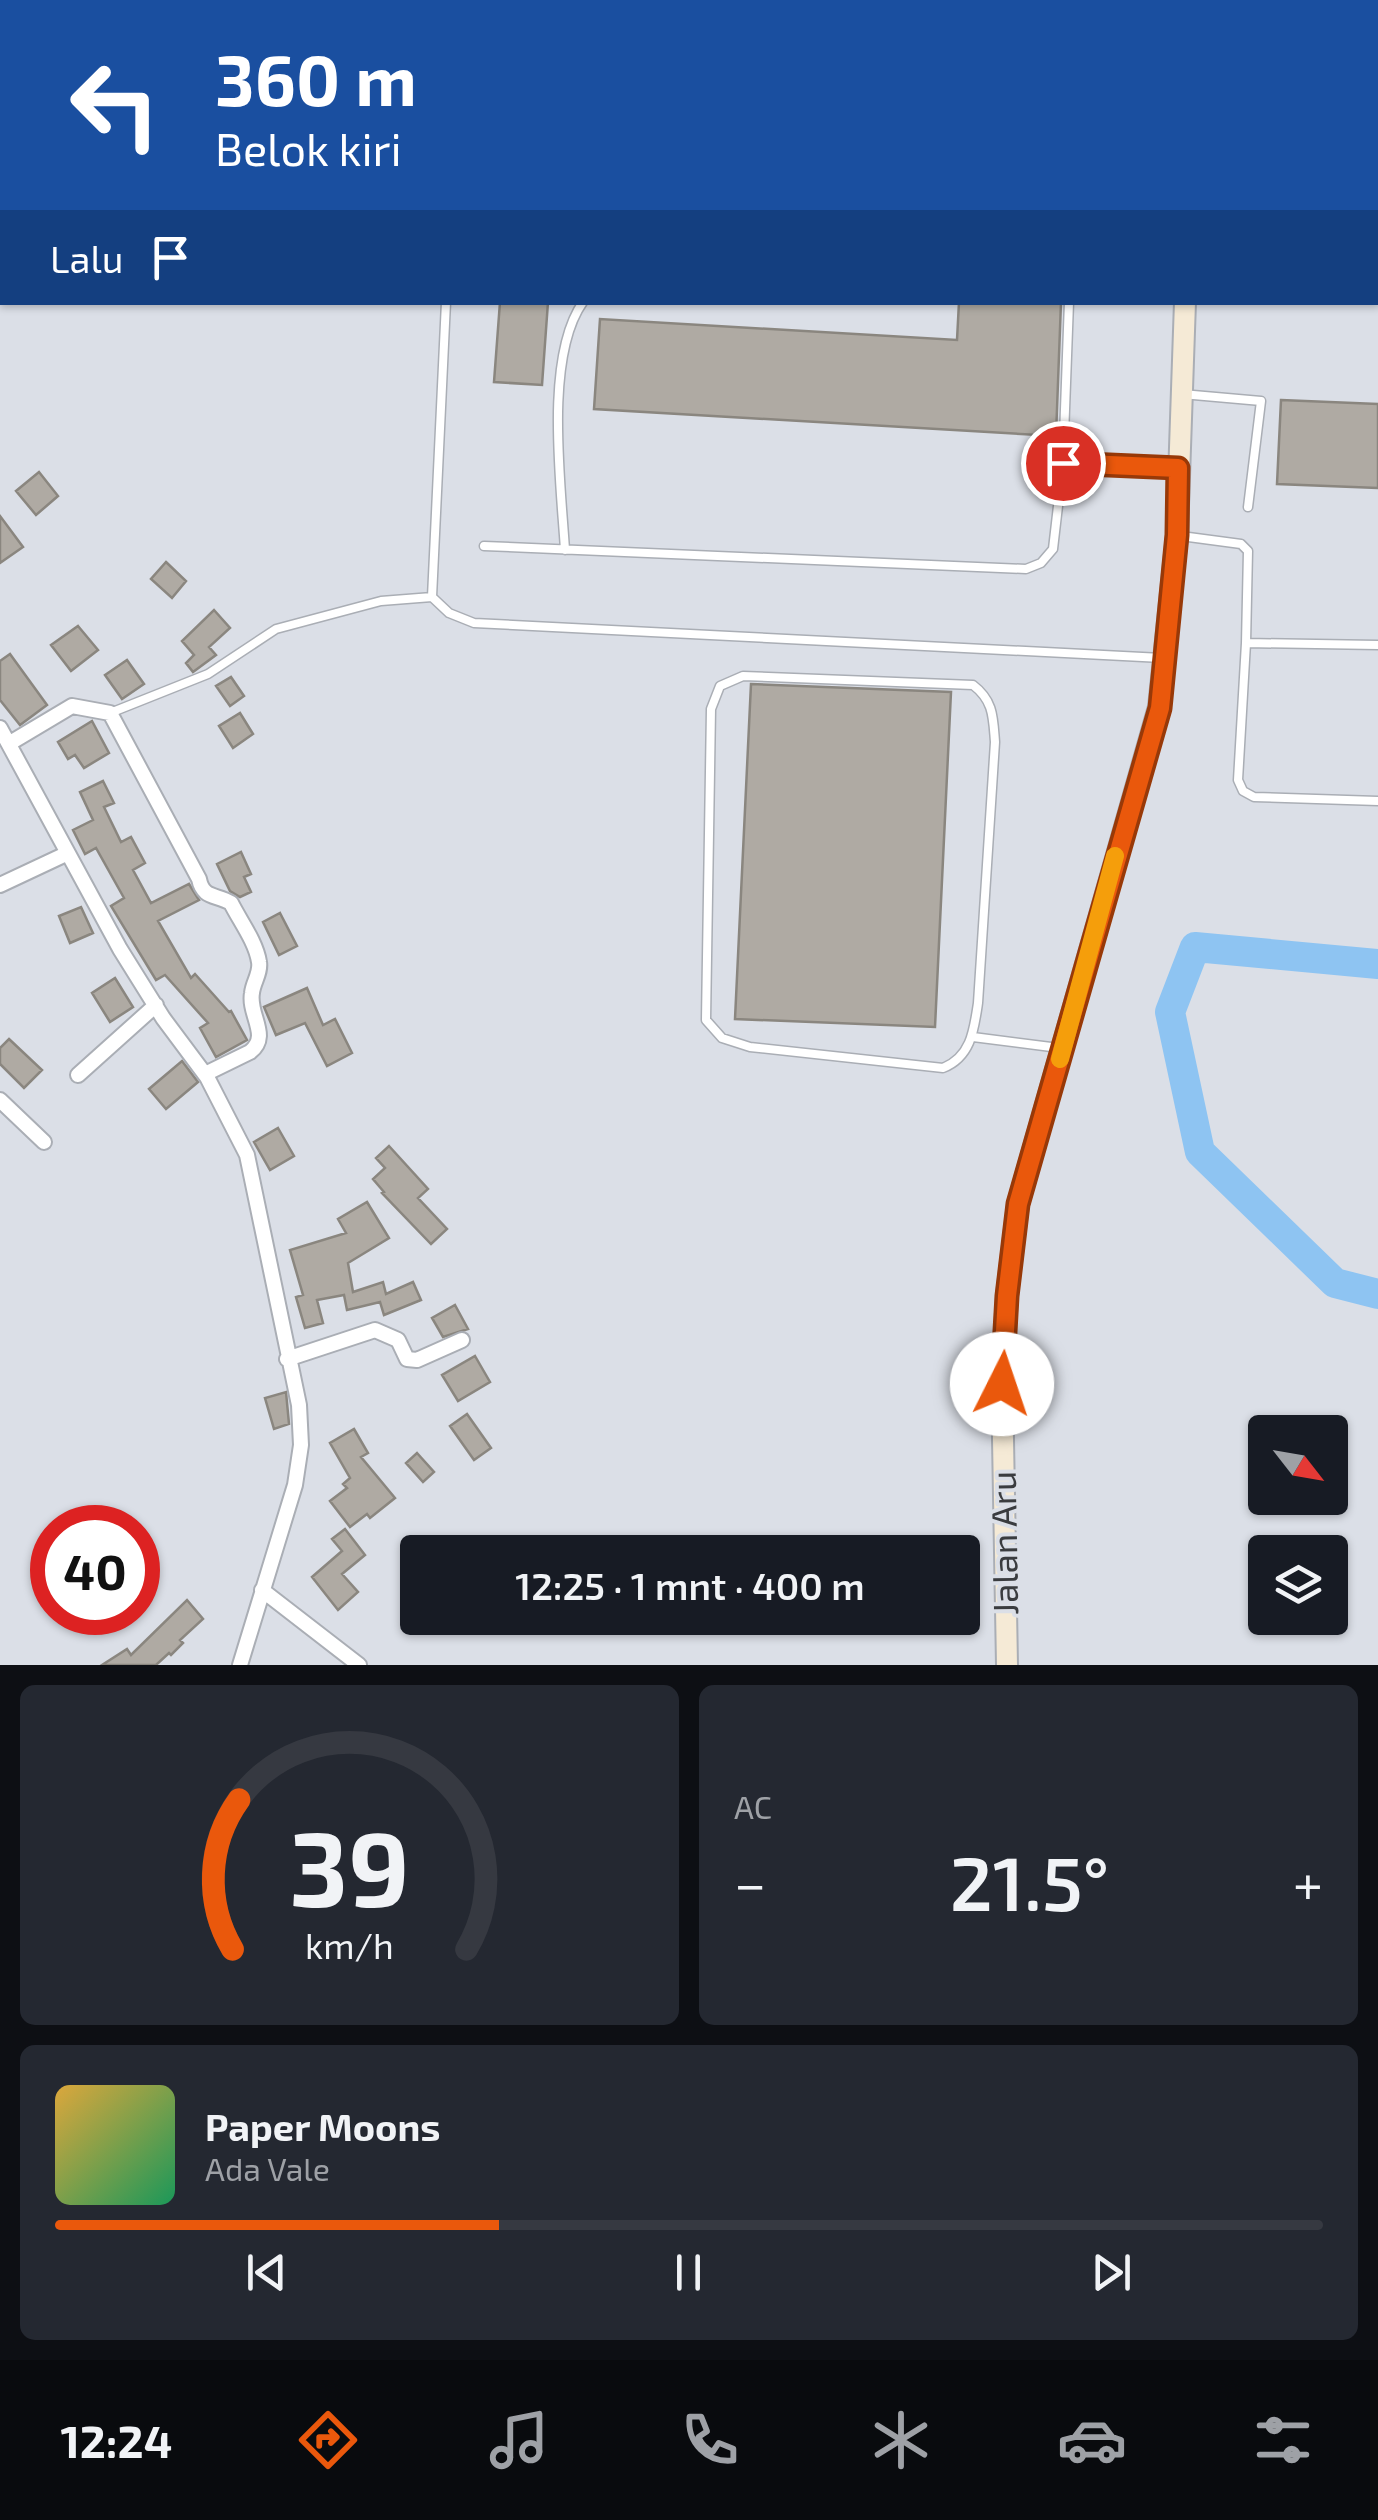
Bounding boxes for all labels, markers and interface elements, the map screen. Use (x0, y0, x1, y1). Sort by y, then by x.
text: 360 m (215, 36, 417, 120)
icon: left (50, 40, 180, 170)
text: Belok kiri (215, 121, 402, 175)
icon: arrive (143, 230, 198, 285)
text: Lalu (50, 235, 123, 281)
pin (1021, 421, 1106, 506)
icon: arrive (1036, 436, 1091, 491)
position arrow (950, 1332, 1054, 1436)
north arrow (1248, 1415, 1348, 1515)
map controls (1248, 1415, 1348, 1635)
street label: Jalan Aru (981, 1471, 1025, 1615)
speed limit sign: 40 (30, 1505, 160, 1635)
button: layers (1248, 1535, 1348, 1635)
text: 12:25 · 1 mnt · 400 m (515, 1562, 865, 1608)
text: AC (734, 1787, 772, 1825)
text: 39 (289, 1803, 410, 1928)
text: 21.5° (950, 1836, 1109, 1926)
text: − (734, 1849, 766, 1915)
text: + (1293, 1849, 1323, 1915)
text: km/h (305, 1923, 394, 1966)
text: Paper Moons (205, 2103, 441, 2149)
text: Ada Vale (205, 2149, 330, 2187)
icon: previous (239, 2245, 294, 2300)
icon: pause (661, 2245, 716, 2300)
icon: next (1084, 2245, 1139, 2300)
icon: directions (293, 2405, 363, 2475)
icon: music (484, 2405, 554, 2475)
icon: phone (675, 2405, 745, 2475)
icon: climate (866, 2405, 936, 2475)
icon: car (1057, 2405, 1127, 2475)
icon: filters (1248, 2405, 1318, 2475)
text: 12:24 (60, 2413, 172, 2467)

